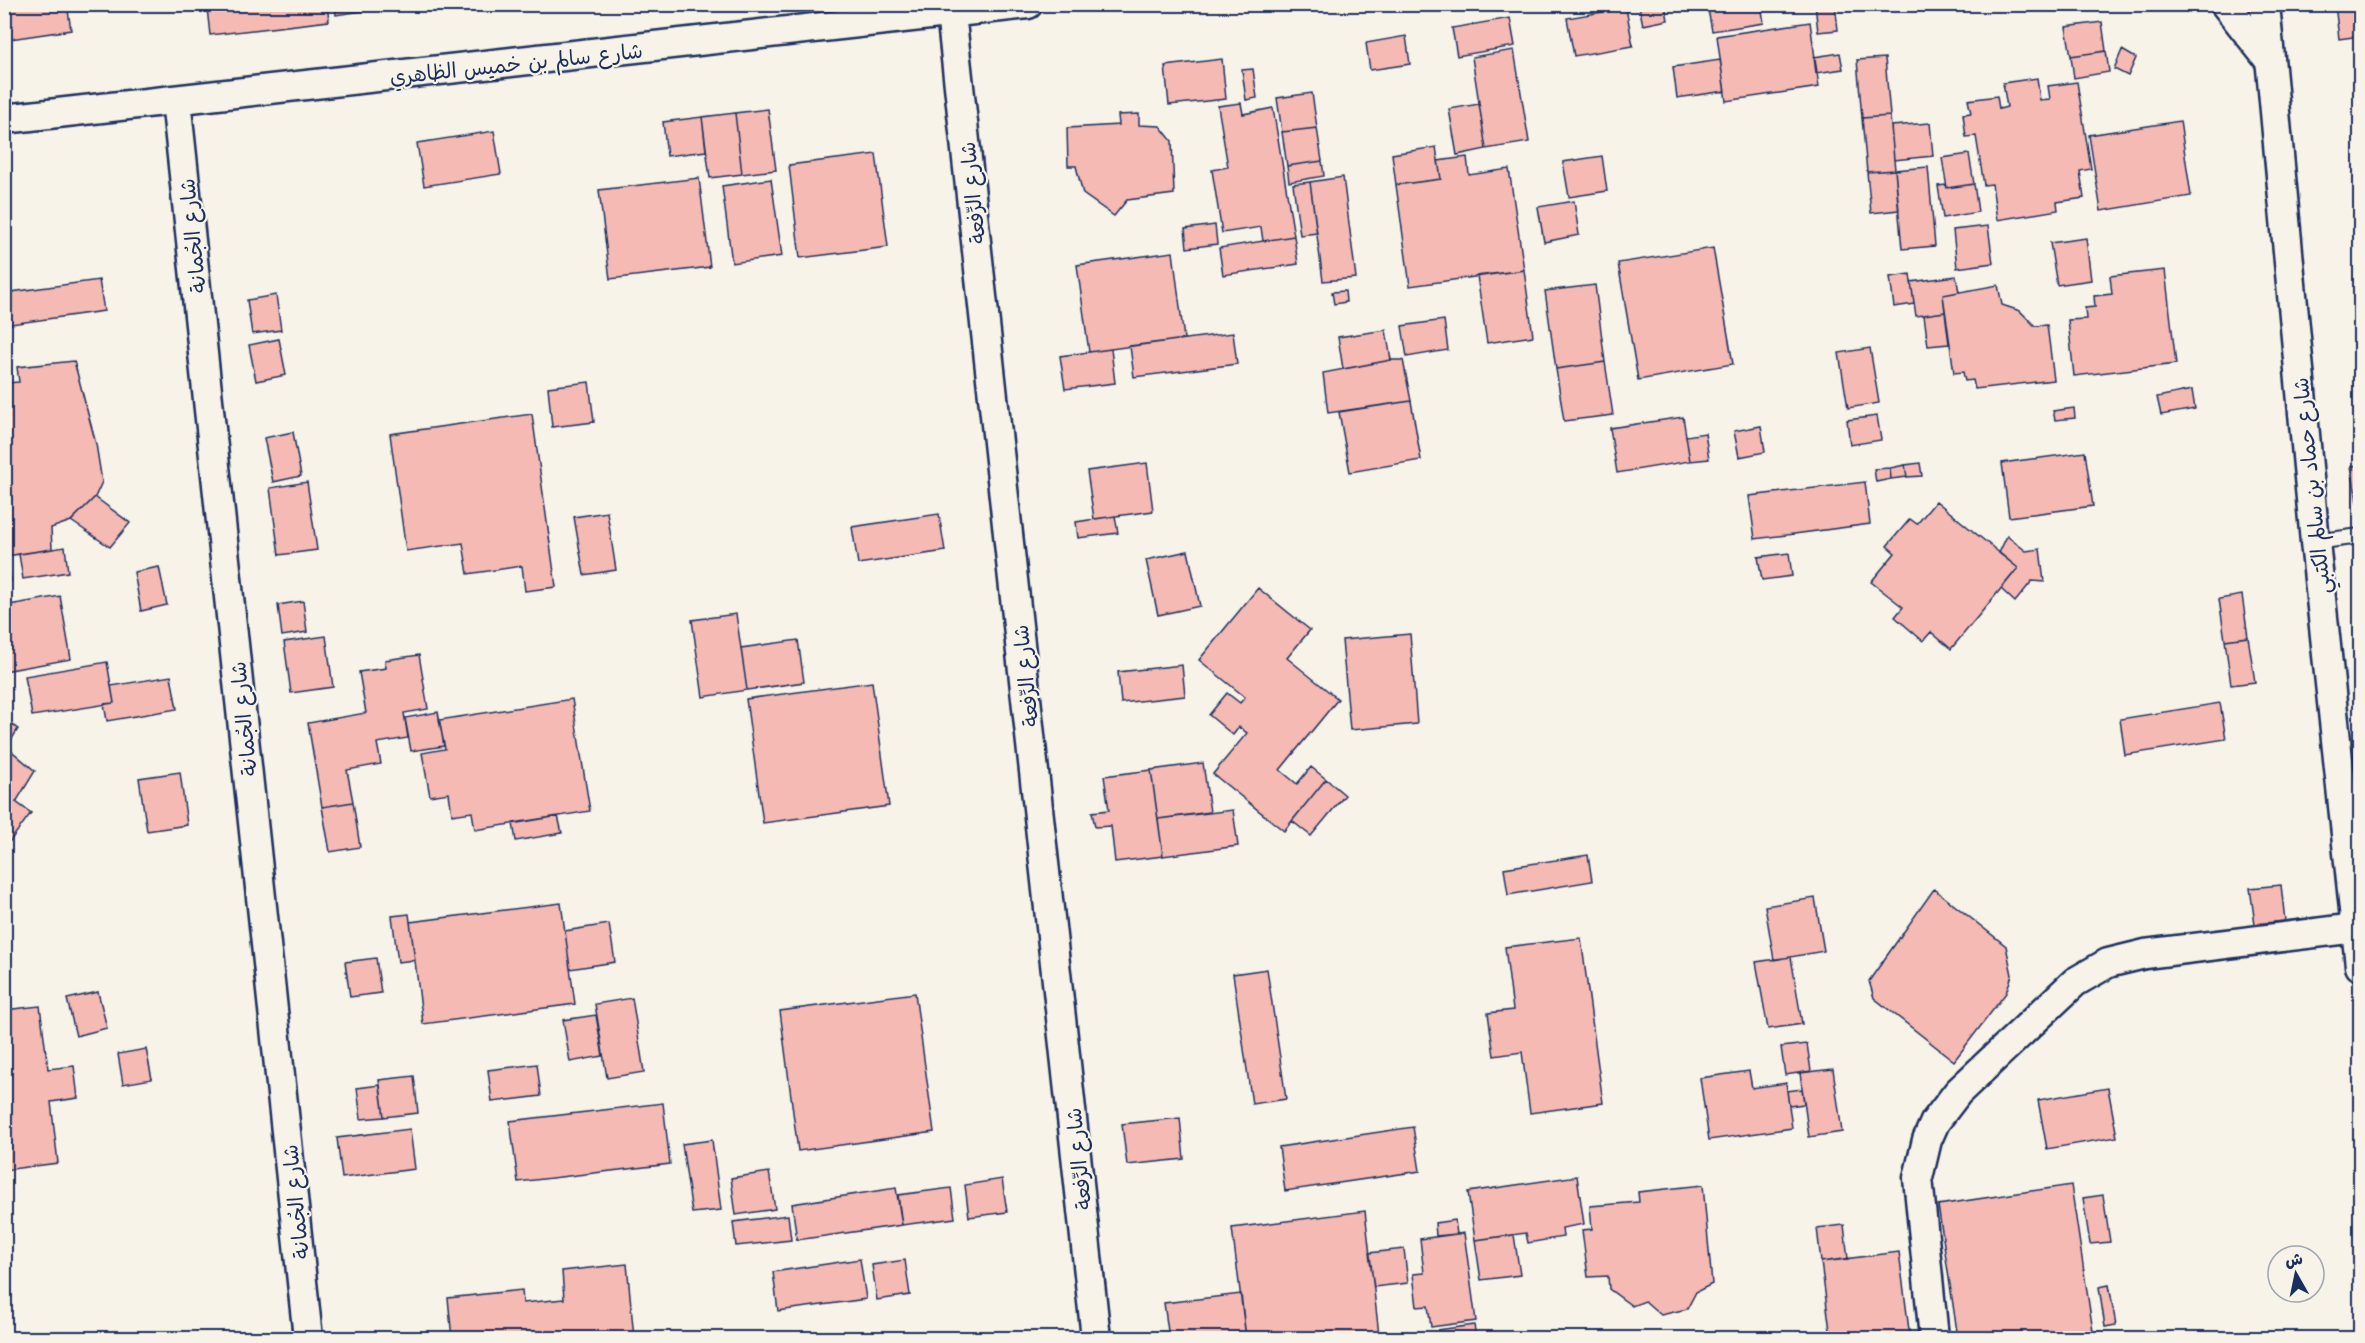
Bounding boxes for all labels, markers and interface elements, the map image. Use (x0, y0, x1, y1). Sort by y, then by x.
street label: شارع سالم بن خميس الظاهري (388, 33, 644, 93)
street label: شارع الرِّفعة (950, 140, 993, 246)
street label: شارع الجُمانة (169, 177, 214, 295)
street label: شارع حماد بن سالم الكتبي (2283, 376, 2342, 596)
street label: شارع الرِّفعة (1003, 623, 1046, 729)
street label: شارع الجُمانة (220, 660, 265, 778)
street label: شارع الرِّفعة (1056, 1106, 1099, 1212)
street label: شارع الجُمانة (272, 1143, 317, 1261)
north arrow (2266, 1244, 2326, 1304)
text: ش (2283, 1245, 2304, 1271)

